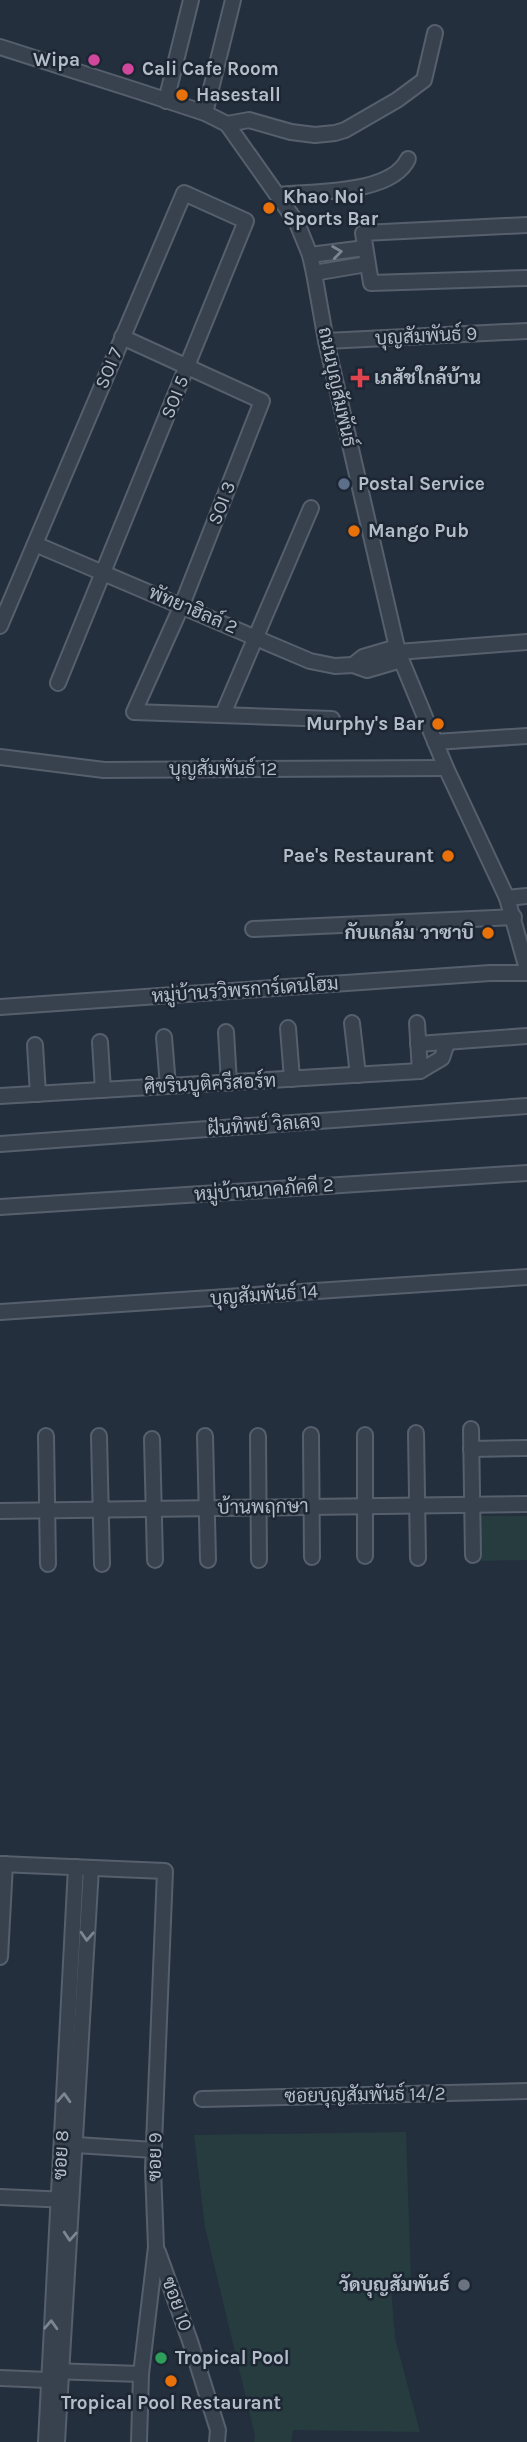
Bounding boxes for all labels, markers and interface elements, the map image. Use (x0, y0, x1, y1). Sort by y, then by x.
place label: Wipa (33, 49, 80, 71)
marker: Wipa (86, 52, 102, 68)
place label: Cali Cafe Room (142, 58, 279, 80)
marker: Cali Cafe Room (120, 61, 136, 77)
place label: Hasestall (196, 84, 281, 106)
marker: Hasestall (174, 87, 190, 103)
place label: Khao Noi Sports Bar (283, 186, 379, 230)
marker: Khao Noi Sports Bar (261, 200, 277, 216)
one-way arrow (332, 244, 343, 259)
street label: บุญสัมพันธ์ 9 (374, 320, 478, 351)
street label: ถนนบุญสัมพันธ์ (313, 325, 362, 449)
street label: SOI 7 (91, 344, 127, 392)
place label: เภสัชใกล้บ้าน (374, 365, 481, 389)
marker: เภสัชใกล้บ้าน (352, 370, 368, 386)
street label: SOI 5 (157, 372, 193, 422)
place label: Postal Service (358, 473, 485, 495)
marker: Postal Service (336, 476, 352, 492)
street label: SOI 3 (204, 478, 240, 528)
place label: Mango Pub (368, 520, 469, 542)
marker: Mango Pub (346, 523, 362, 539)
street label: พัทยาฮิลล์ 2 (145, 580, 242, 639)
place label: Murphy's Bar (306, 713, 425, 735)
marker: Murphy's Bar (430, 716, 446, 732)
street label: บุญสัมพันธ์ 12 (169, 756, 277, 781)
place label: Pae's Restaurant (283, 845, 434, 867)
marker: Pae's Restaurant (440, 848, 456, 864)
place label: กับแกล้ม วาซาบิ (344, 921, 474, 944)
marker: กับแกล้ม วาซาบิ (480, 925, 496, 941)
street label: หมู่บ้านรวิพรการ์เดนโฮม (151, 970, 339, 1010)
street label: ศิขรินบูติครีสอร์ท (143, 1068, 277, 1100)
street label: ฝันทิพย์ วิลเลจ (206, 1108, 321, 1140)
street label: หมู่บ้านนาคภัคดี 2 (193, 1172, 335, 1208)
street label: บุญสัมพันธ์ 14 (209, 1278, 319, 1311)
street label: บ้านพฤกษา (217, 1494, 309, 1519)
one-way arrow (80, 1931, 95, 1942)
street label: ซอยบุญสัมพันธ์ 14/2 (284, 2081, 446, 2108)
one-way arrow (57, 2092, 72, 2103)
street label: ซอย 8 (49, 2129, 73, 2181)
street label: ซอย 9 (144, 2132, 166, 2182)
one-way arrow (63, 2231, 78, 2242)
place label: วัดบุญสัมพันธ์ (339, 2272, 451, 2299)
street label: ซอย 10 (157, 2274, 197, 2334)
marker: วัดบุญสัมพันธ์ (456, 2277, 472, 2293)
one-way arrow (44, 2319, 59, 2330)
place label: Tropical Pool (175, 2347, 290, 2369)
marker: Tropical Pool (153, 2350, 169, 2366)
marker: Tropical Pool Restaurant (163, 2373, 179, 2389)
place label: Tropical Pool Restaurant (61, 2392, 281, 2414)

